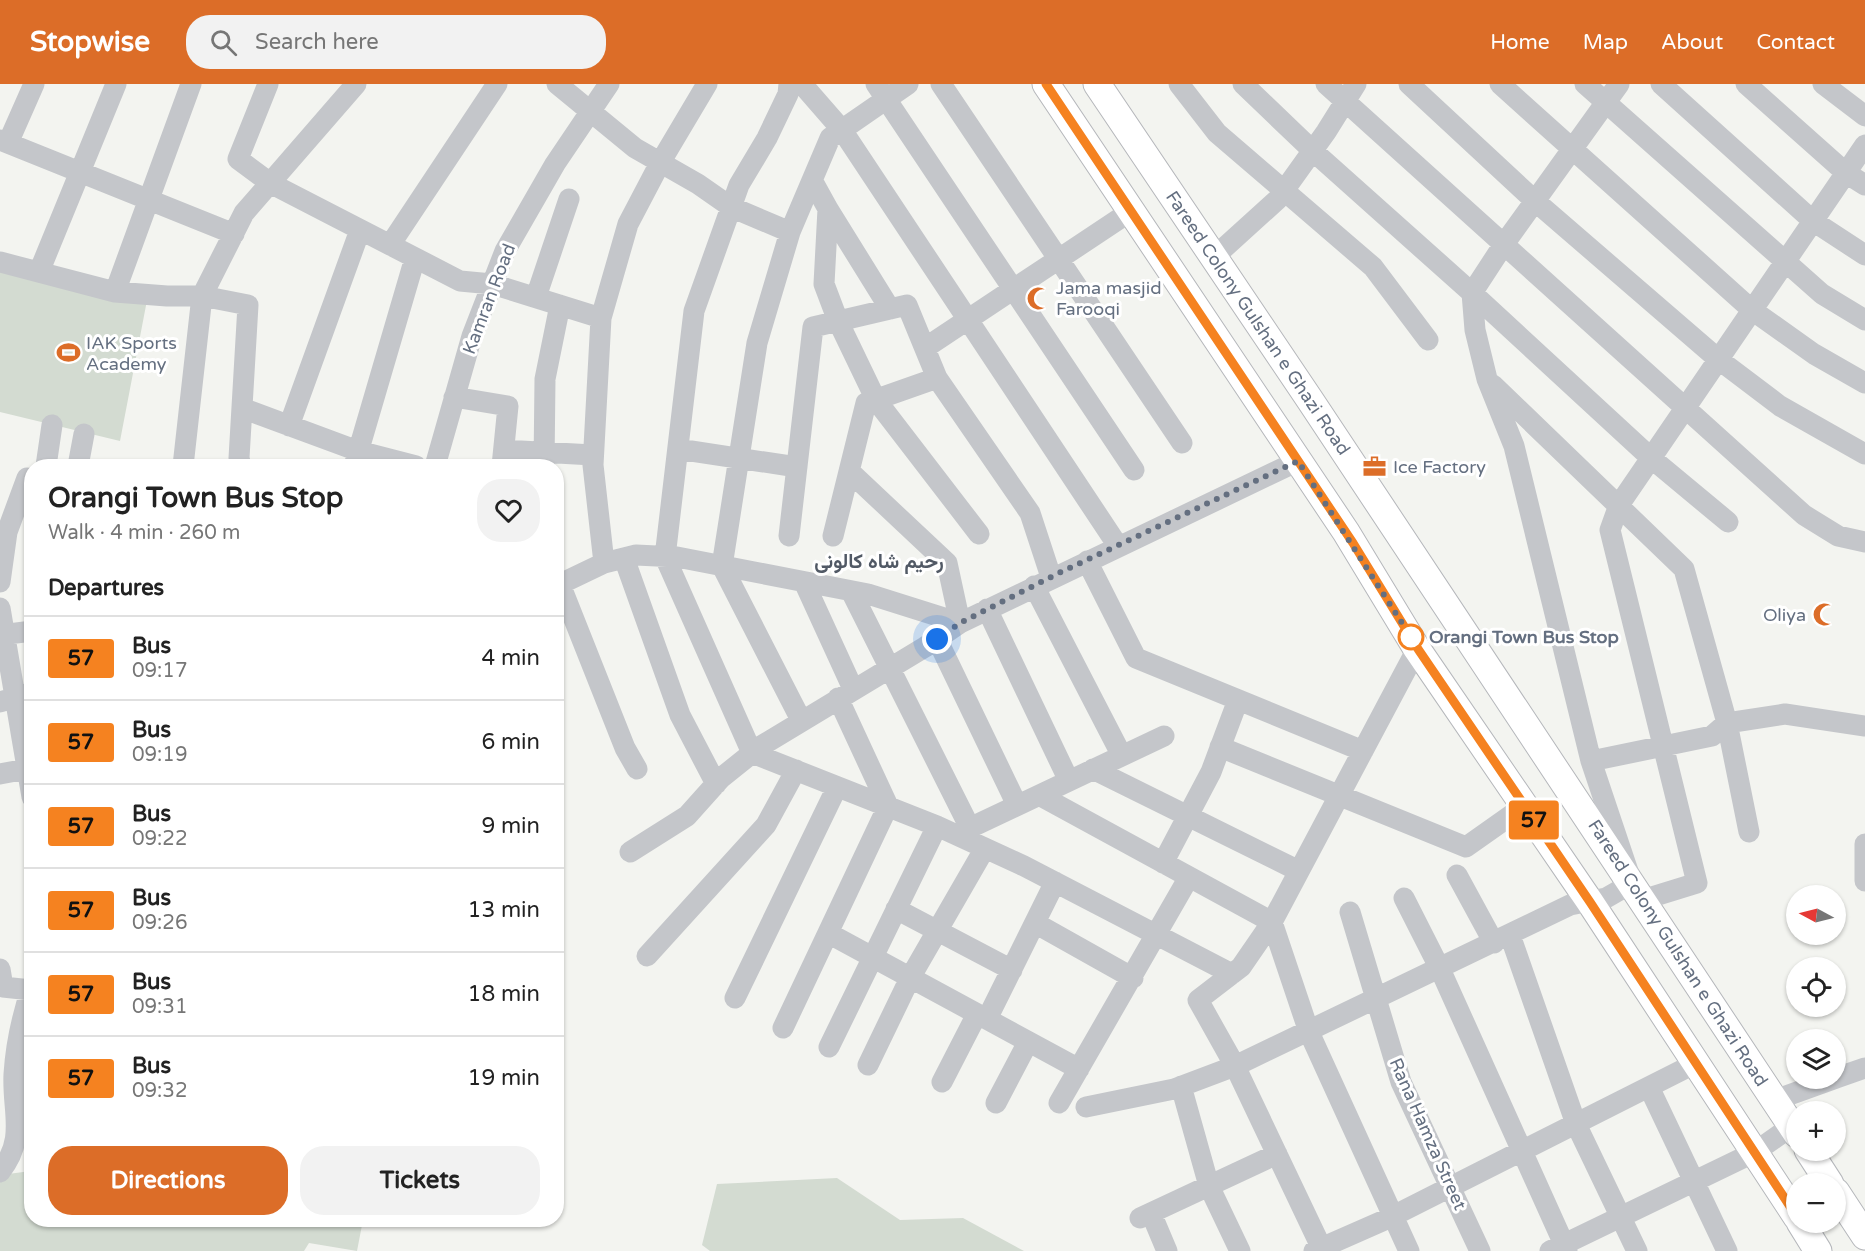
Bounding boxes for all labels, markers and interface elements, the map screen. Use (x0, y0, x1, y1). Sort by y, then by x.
search box (186, 15, 606, 69)
text: Stopwise (30, 25, 150, 59)
icon: search (207, 26, 240, 59)
text: Search here (255, 29, 379, 55)
text: Home (1490, 30, 1550, 55)
text: Map (1583, 30, 1628, 55)
text: About (1661, 30, 1723, 55)
text: Contact (1756, 30, 1835, 55)
street label: Fareed Colony Gulshan e Ghazi Road (1161, 187, 1355, 459)
street label: Kamran Road (458, 241, 520, 357)
place label: Jama masjid Farooqi (1056, 277, 1162, 320)
mosque icon: Jama masjid Farooqi (1025, 285, 1051, 311)
place label: IAK Sports Academy (86, 332, 177, 375)
sports icon: IAK Sports Academy (55, 340, 81, 366)
office icon: Ice Factory (1362, 454, 1388, 480)
place label: Ice Factory (1393, 456, 1486, 478)
button: heart (477, 479, 540, 542)
text: Orangi Town Bus Stop (48, 481, 343, 515)
text: Walk · 4 min · 260 m (48, 521, 240, 545)
district label: رحیم شاہ کالونی (814, 550, 944, 574)
text: Departures (48, 575, 164, 601)
mosque icon: Oliya (1811, 602, 1837, 628)
place label: Oliya (1763, 604, 1806, 626)
your location (922, 624, 952, 654)
marker: Orangi Town Bus Stop (1398, 624, 1424, 650)
place label: Orangi Town Bus Stop (1429, 626, 1619, 648)
text: Bus (132, 633, 171, 659)
text: 4 min (481, 645, 540, 671)
text: 57 (68, 646, 94, 671)
text: 09:17 (132, 659, 187, 683)
text: Bus (132, 717, 171, 743)
text: 6 min (481, 729, 540, 755)
text: 57 (68, 730, 94, 755)
text: 09:19 (132, 743, 187, 767)
line badge: 57 (1507, 800, 1561, 840)
text: Bus (132, 801, 171, 827)
text: 57 (1521, 808, 1547, 833)
text: 9 min (481, 813, 540, 839)
text: 57 (68, 814, 94, 839)
street label: Fareed Colony Gulshan e Ghazi Road (1583, 815, 1773, 1091)
text: 09:22 (132, 827, 187, 851)
text: Bus (132, 885, 171, 911)
north arrow (1786, 885, 1846, 945)
map controls (1786, 885, 1846, 1233)
text: 13 min (468, 897, 540, 923)
text: 57 (68, 898, 94, 923)
text: 09:26 (132, 911, 187, 935)
button: locate (1786, 957, 1846, 1017)
text: Bus (132, 969, 171, 995)
text: 18 min (468, 981, 540, 1007)
text: 57 (68, 982, 94, 1007)
text: 09:31 (132, 995, 187, 1019)
button: layers (1786, 1029, 1846, 1089)
text: Bus (132, 1053, 171, 1079)
street label: Rana Hamza Street (1385, 1055, 1471, 1214)
text: 19 min (468, 1065, 540, 1091)
text: 57 (68, 1066, 94, 1091)
text: 09:32 (132, 1079, 187, 1103)
button: + (1786, 1101, 1846, 1161)
button: Directions (48, 1146, 288, 1215)
button: Tickets (300, 1146, 540, 1215)
button: − (1786, 1173, 1846, 1233)

